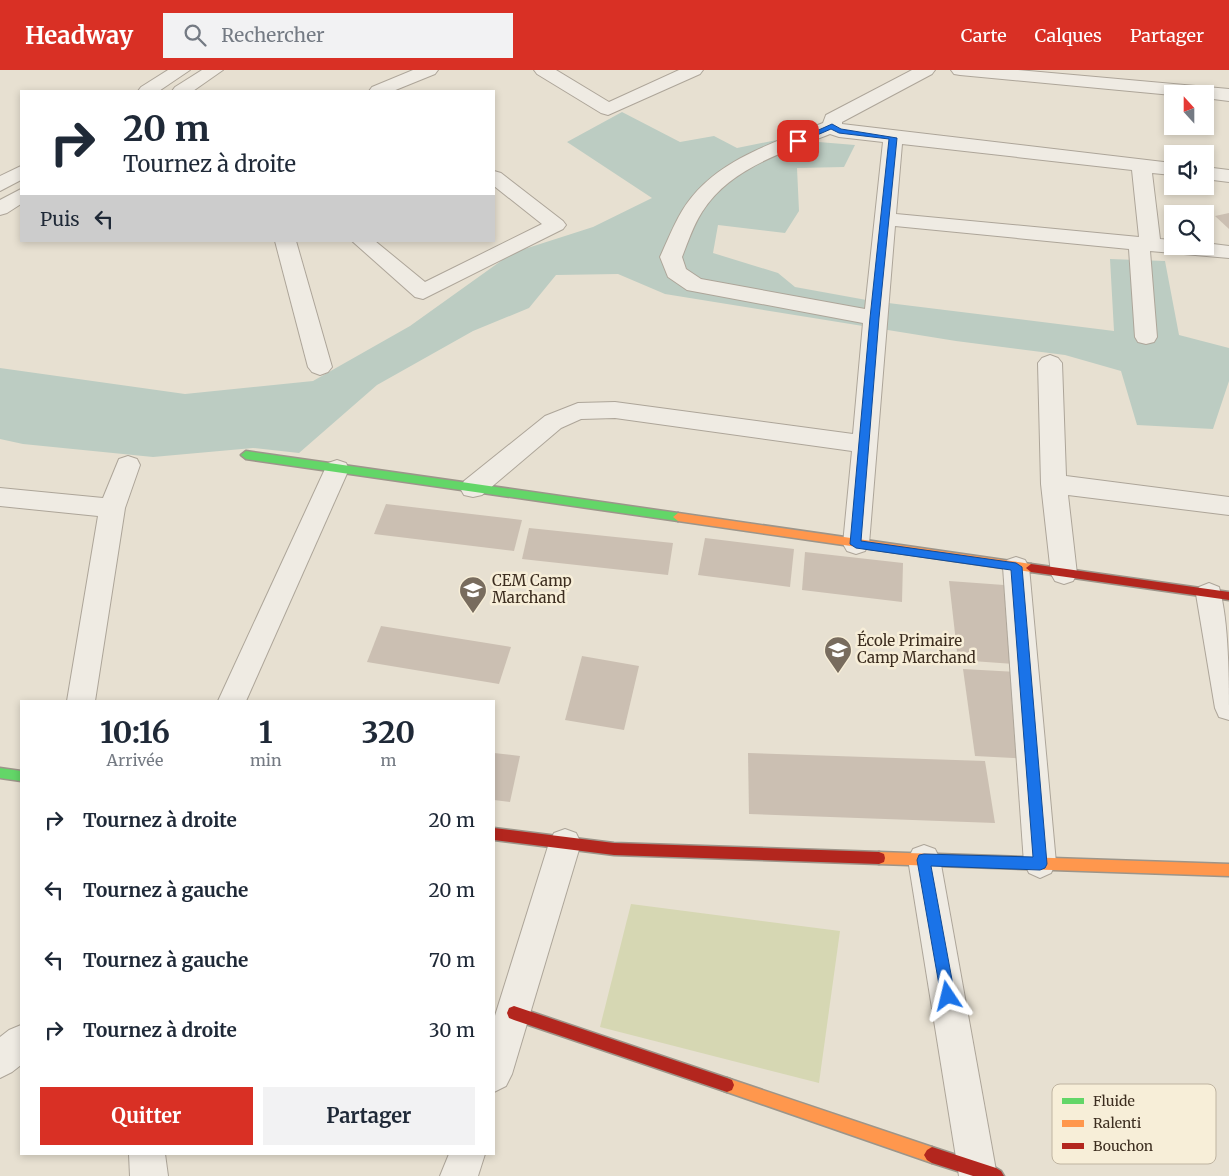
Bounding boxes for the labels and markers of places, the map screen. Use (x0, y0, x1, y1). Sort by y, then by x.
pin (777, 120, 819, 162)
place label: CEM Camp Marchand (492, 571, 572, 607)
school or university icon: CEM Camp Marchand (458, 575, 488, 614)
place label: École Primaire Camp Marchand (857, 630, 976, 667)
school or university icon: École Primaire Camp Marchand (823, 635, 853, 674)

